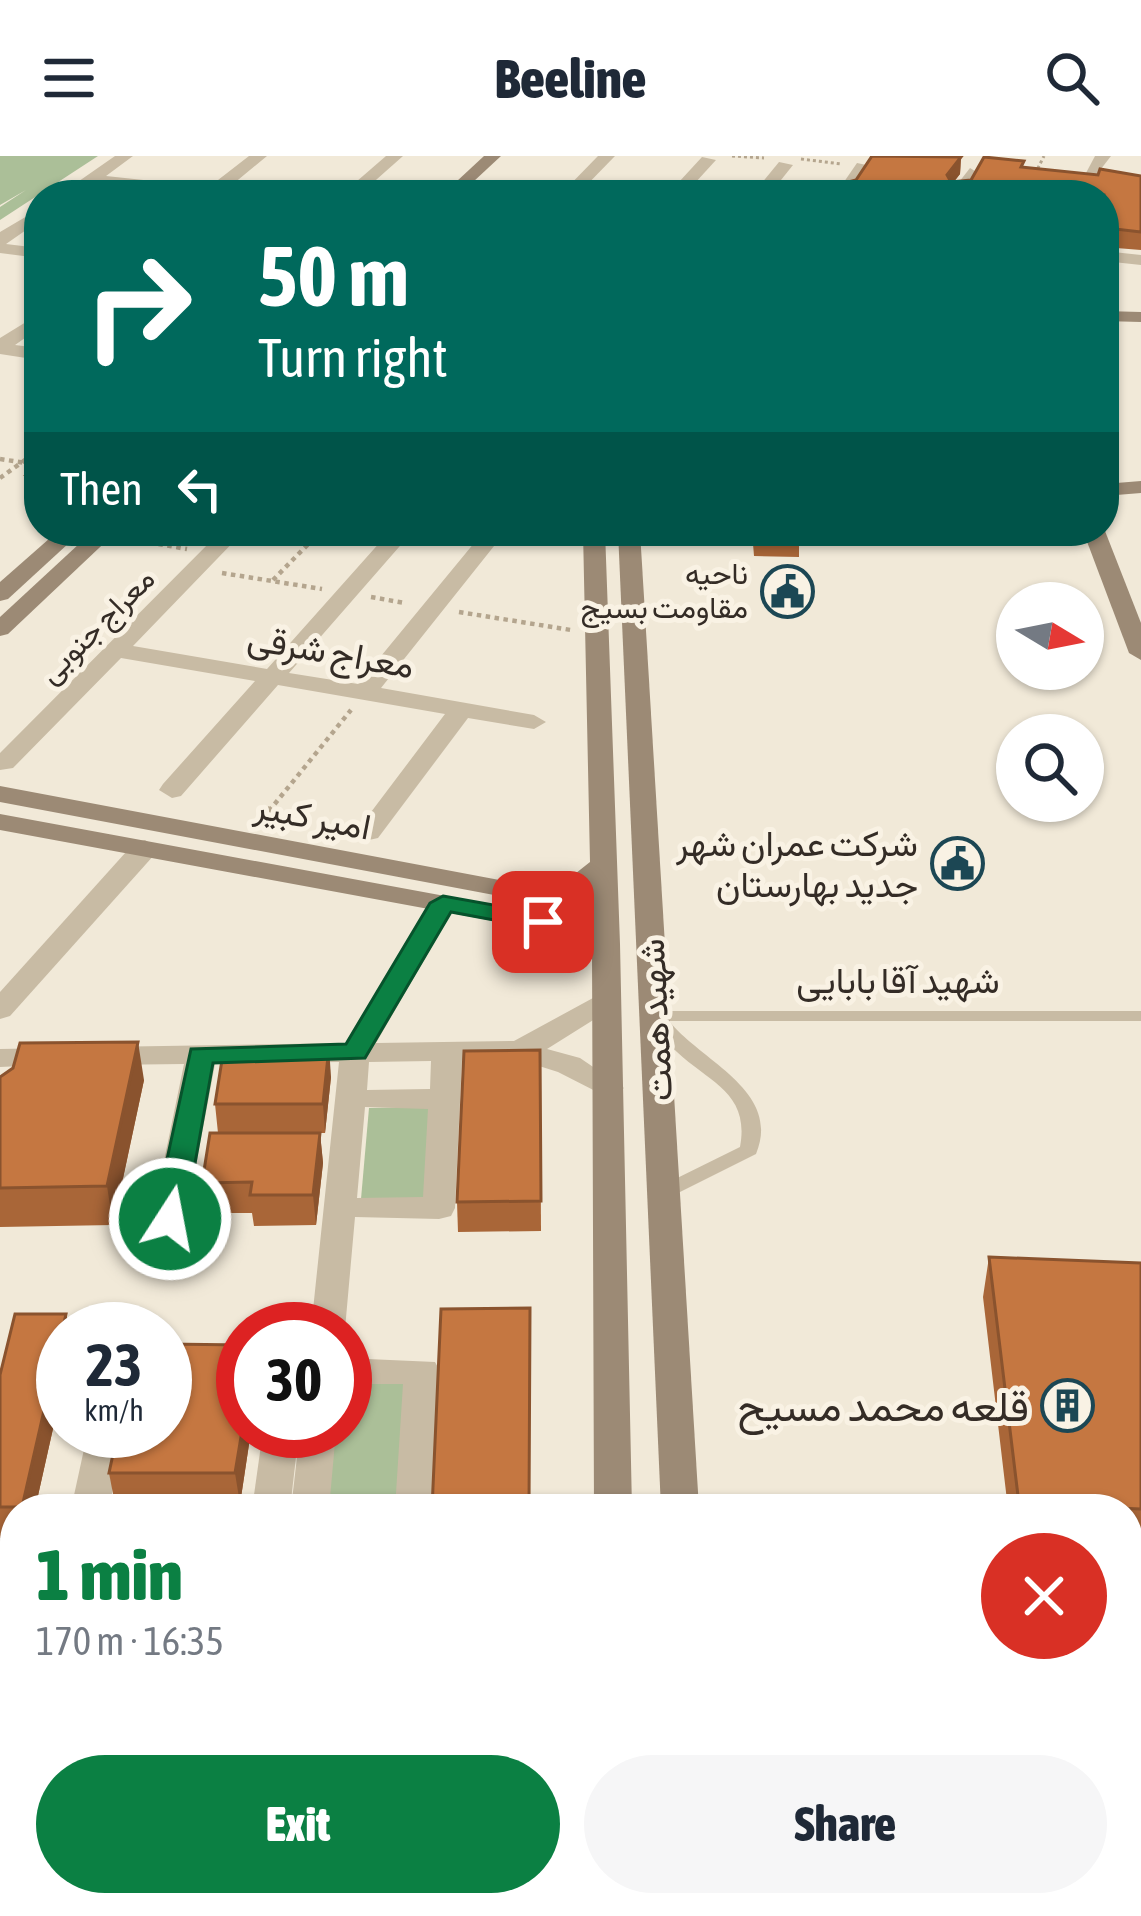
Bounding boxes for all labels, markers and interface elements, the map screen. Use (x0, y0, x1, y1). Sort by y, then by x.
icon: menu (36, 45, 102, 111)
icon: search (1039, 45, 1105, 111)
text: Beeline (495, 48, 646, 109)
icon: right (60, 228, 216, 384)
text: 50 m (258, 228, 409, 324)
text: Turn right (258, 327, 448, 388)
icon: left (167, 456, 233, 522)
text: Then (60, 463, 143, 515)
place label: ناحیه مقاومت بسیج (581, 556, 748, 628)
street label: معراج جنوبی (32, 561, 164, 693)
public building icon: ناحیه مقاومت بسیج (759, 563, 815, 619)
north arrow (996, 582, 1104, 690)
map controls (996, 582, 1104, 822)
street label: معراج شرقی (244, 616, 418, 690)
button: search (996, 714, 1104, 822)
street label: امیر کبیر (250, 784, 375, 850)
place label: شرکت عمران شهر جدید بهارستان (675, 822, 918, 907)
public building icon: شرکت عمران شهر جدید بهارستان (929, 836, 985, 892)
pin (492, 871, 594, 973)
icon: arrive (510, 889, 576, 955)
street label: شهید همت (630, 938, 682, 1102)
street label: شهید آقا بابایی (796, 959, 1000, 1003)
position arrow (107, 1156, 233, 1282)
speed limit sign: 30 (216, 1302, 372, 1458)
text: 23 (86, 1330, 142, 1399)
building icon: قلعه محمد مسیح (1040, 1378, 1096, 1434)
place label: قلعه محمد مسیح (737, 1382, 1029, 1435)
text: km/h (84, 1393, 144, 1427)
text: 1 min (36, 1533, 183, 1615)
button: close (981, 1533, 1107, 1659)
text: 170 m · 16:35 (36, 1619, 224, 1663)
button: Exit (36, 1755, 560, 1893)
button: Share (584, 1755, 1107, 1893)

